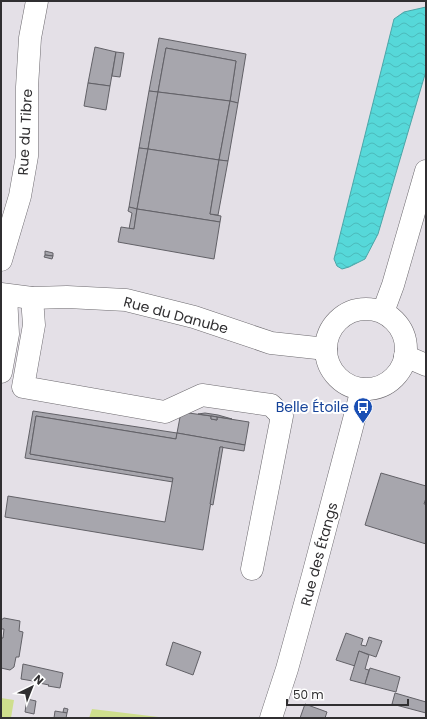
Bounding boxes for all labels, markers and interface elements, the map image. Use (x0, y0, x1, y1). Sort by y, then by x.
street label: Rue du Tibre (13, 88, 37, 176)
street label: Rue du Danube (122, 291, 231, 339)
bus stop icon: Belle Étoile (352, 396, 374, 424)
place label: Belle Étoile (276, 397, 349, 417)
street label: Rue des Étangs (296, 500, 342, 608)
north arrow (12, 667, 52, 707)
text: N (30, 671, 47, 688)
scale bar (287, 681, 408, 707)
text: 50 m (293, 686, 324, 703)

